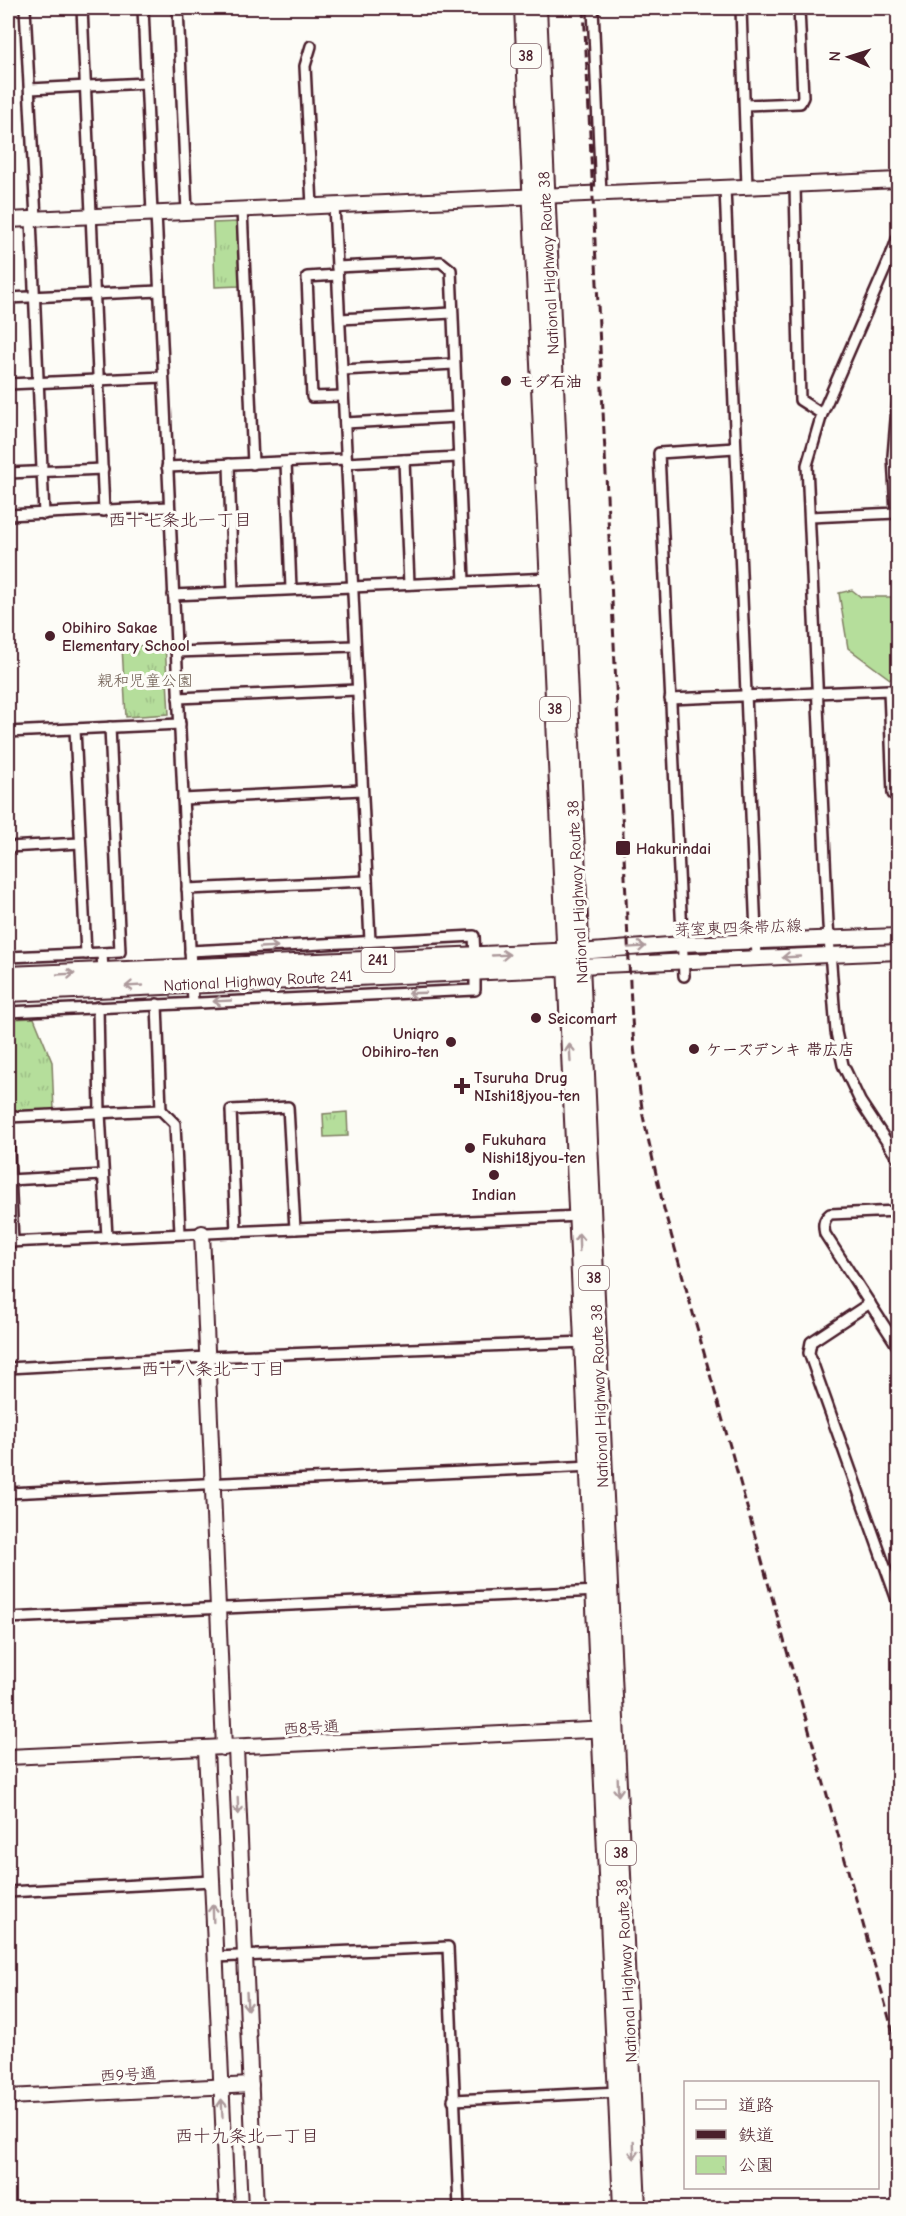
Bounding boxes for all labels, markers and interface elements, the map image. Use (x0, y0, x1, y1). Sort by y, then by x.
north arrow (819, 27, 879, 87)
road number: 38 (511, 44, 541, 68)
text: N (826, 51, 844, 62)
street label: National Highway Route 38 (535, 171, 563, 355)
place label: モダ石油 (518, 373, 582, 391)
marker: モダ石油 (499, 374, 513, 388)
district label: 西十七条北一丁目 (108, 510, 252, 531)
place label: Obihiro Sakae Elementary School (62, 619, 190, 655)
marker: Obihiro Sakae Elementary School (43, 629, 57, 643)
park label: 親和児童公園 (97, 672, 193, 690)
road number: 38 (540, 697, 570, 721)
street label: National Highway Route 38 (564, 800, 592, 984)
marker: Hakurindai (614, 839, 632, 857)
place label: Hakurindai (636, 840, 711, 858)
street label: 芽室東四条帯広線 (674, 917, 802, 939)
one-way arrow (259, 941, 279, 952)
one-way arrow (627, 942, 647, 953)
road number: 241 (362, 948, 394, 972)
one-way arrow (491, 949, 511, 960)
one-way arrow (781, 951, 801, 962)
street label: National Highway Route 241 (163, 967, 353, 995)
one-way arrow (55, 968, 75, 979)
one-way arrow (124, 980, 144, 991)
one-way arrow (407, 987, 427, 998)
one-way arrow (212, 996, 232, 1007)
place label: Seicomart (548, 1010, 618, 1028)
marker: Seicomart (529, 1011, 543, 1025)
place label: Uniqro Obihiro-ten (362, 1025, 439, 1061)
marker: Uniqro Obihiro-ten (444, 1035, 458, 1049)
place label: ケーズデンキ 帯広店 (706, 1041, 854, 1059)
marker: ケーズデンキ 帯広店 (687, 1042, 701, 1056)
one-way arrow (565, 1043, 576, 1063)
place label: Tsuruha Drug NIshi18jyou-ten (474, 1069, 580, 1105)
marker: Tsuruha Drug NIshi18jyou-ten (455, 1079, 469, 1093)
place label: Fukuhara Nishi18jyou-ten (482, 1131, 586, 1167)
marker: Fukuhara Nishi18jyou-ten (463, 1141, 477, 1155)
marker: Indian (487, 1168, 501, 1182)
place label: Indian (472, 1186, 516, 1204)
one-way arrow (573, 1232, 584, 1252)
road number: 38 (579, 1266, 609, 1290)
street label: National Highway Route 38 (588, 1304, 612, 1488)
district label: 西十八条北一丁目 (141, 1359, 285, 1380)
street label: 西8号通 (282, 1718, 340, 1738)
one-way arrow (612, 1776, 623, 1796)
one-way arrow (233, 1796, 244, 1816)
road number: 38 (606, 1841, 636, 1865)
street label: National Highway Route 38 (613, 1879, 641, 2063)
one-way arrow (208, 1904, 219, 1924)
one-way arrow (241, 1990, 252, 2010)
street label: 西9号通 (99, 2065, 157, 2085)
legend (684, 2081, 879, 2189)
text: 道路 (738, 2095, 774, 2116)
one-way arrow (217, 2099, 228, 2119)
text: 鉄道 (738, 2125, 774, 2146)
district label: 西十九条北一丁目 (175, 2126, 319, 2147)
one-way arrow (628, 2139, 639, 2159)
text: 公園 (738, 2155, 774, 2176)

